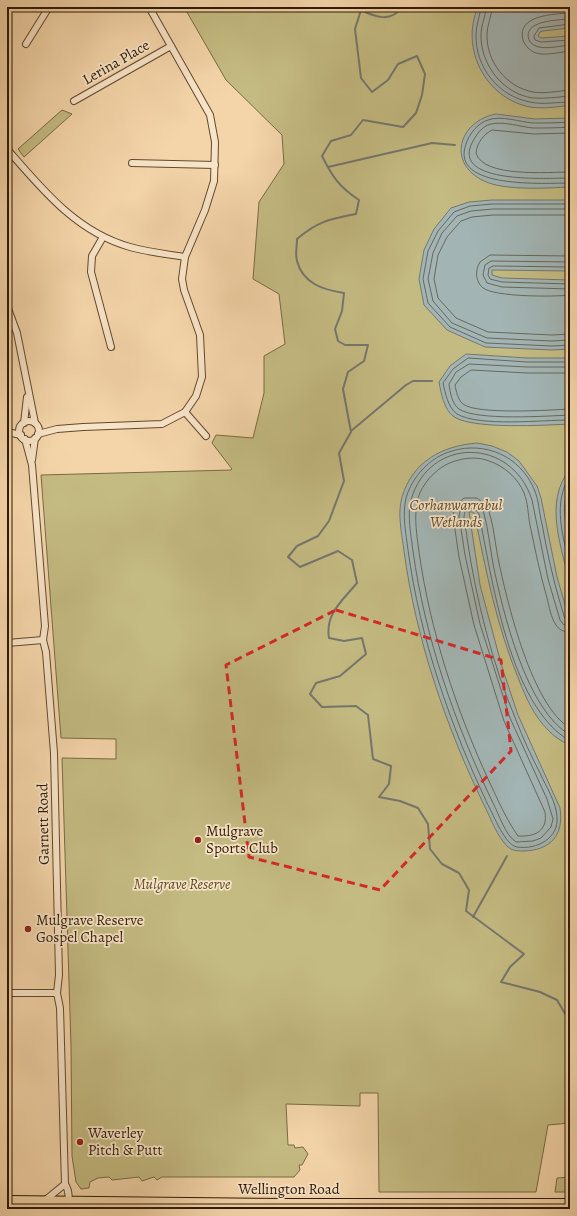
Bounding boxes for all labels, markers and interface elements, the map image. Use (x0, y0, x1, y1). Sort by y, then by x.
street label: Lerina Place (79, 35, 153, 89)
park label: Corhanwarrabul Wetlands (410, 495, 503, 532)
street label: Garnett Road (32, 782, 54, 865)
place label: Mulgrave Sports Club (206, 821, 278, 858)
marker: Mulgrave Sports Club (193, 835, 203, 845)
park label: Mulgrave Reserve (134, 874, 231, 894)
place label: Mulgrave Reserve Gospel Chapel (36, 910, 144, 947)
marker: Mulgrave Reserve Gospel Chapel (23, 924, 33, 934)
place label: Waverley Pitch & Putt (87, 1123, 162, 1160)
marker: Waverley Pitch & Putt (75, 1137, 85, 1147)
street label: Wellington Road (237, 1179, 341, 1199)

